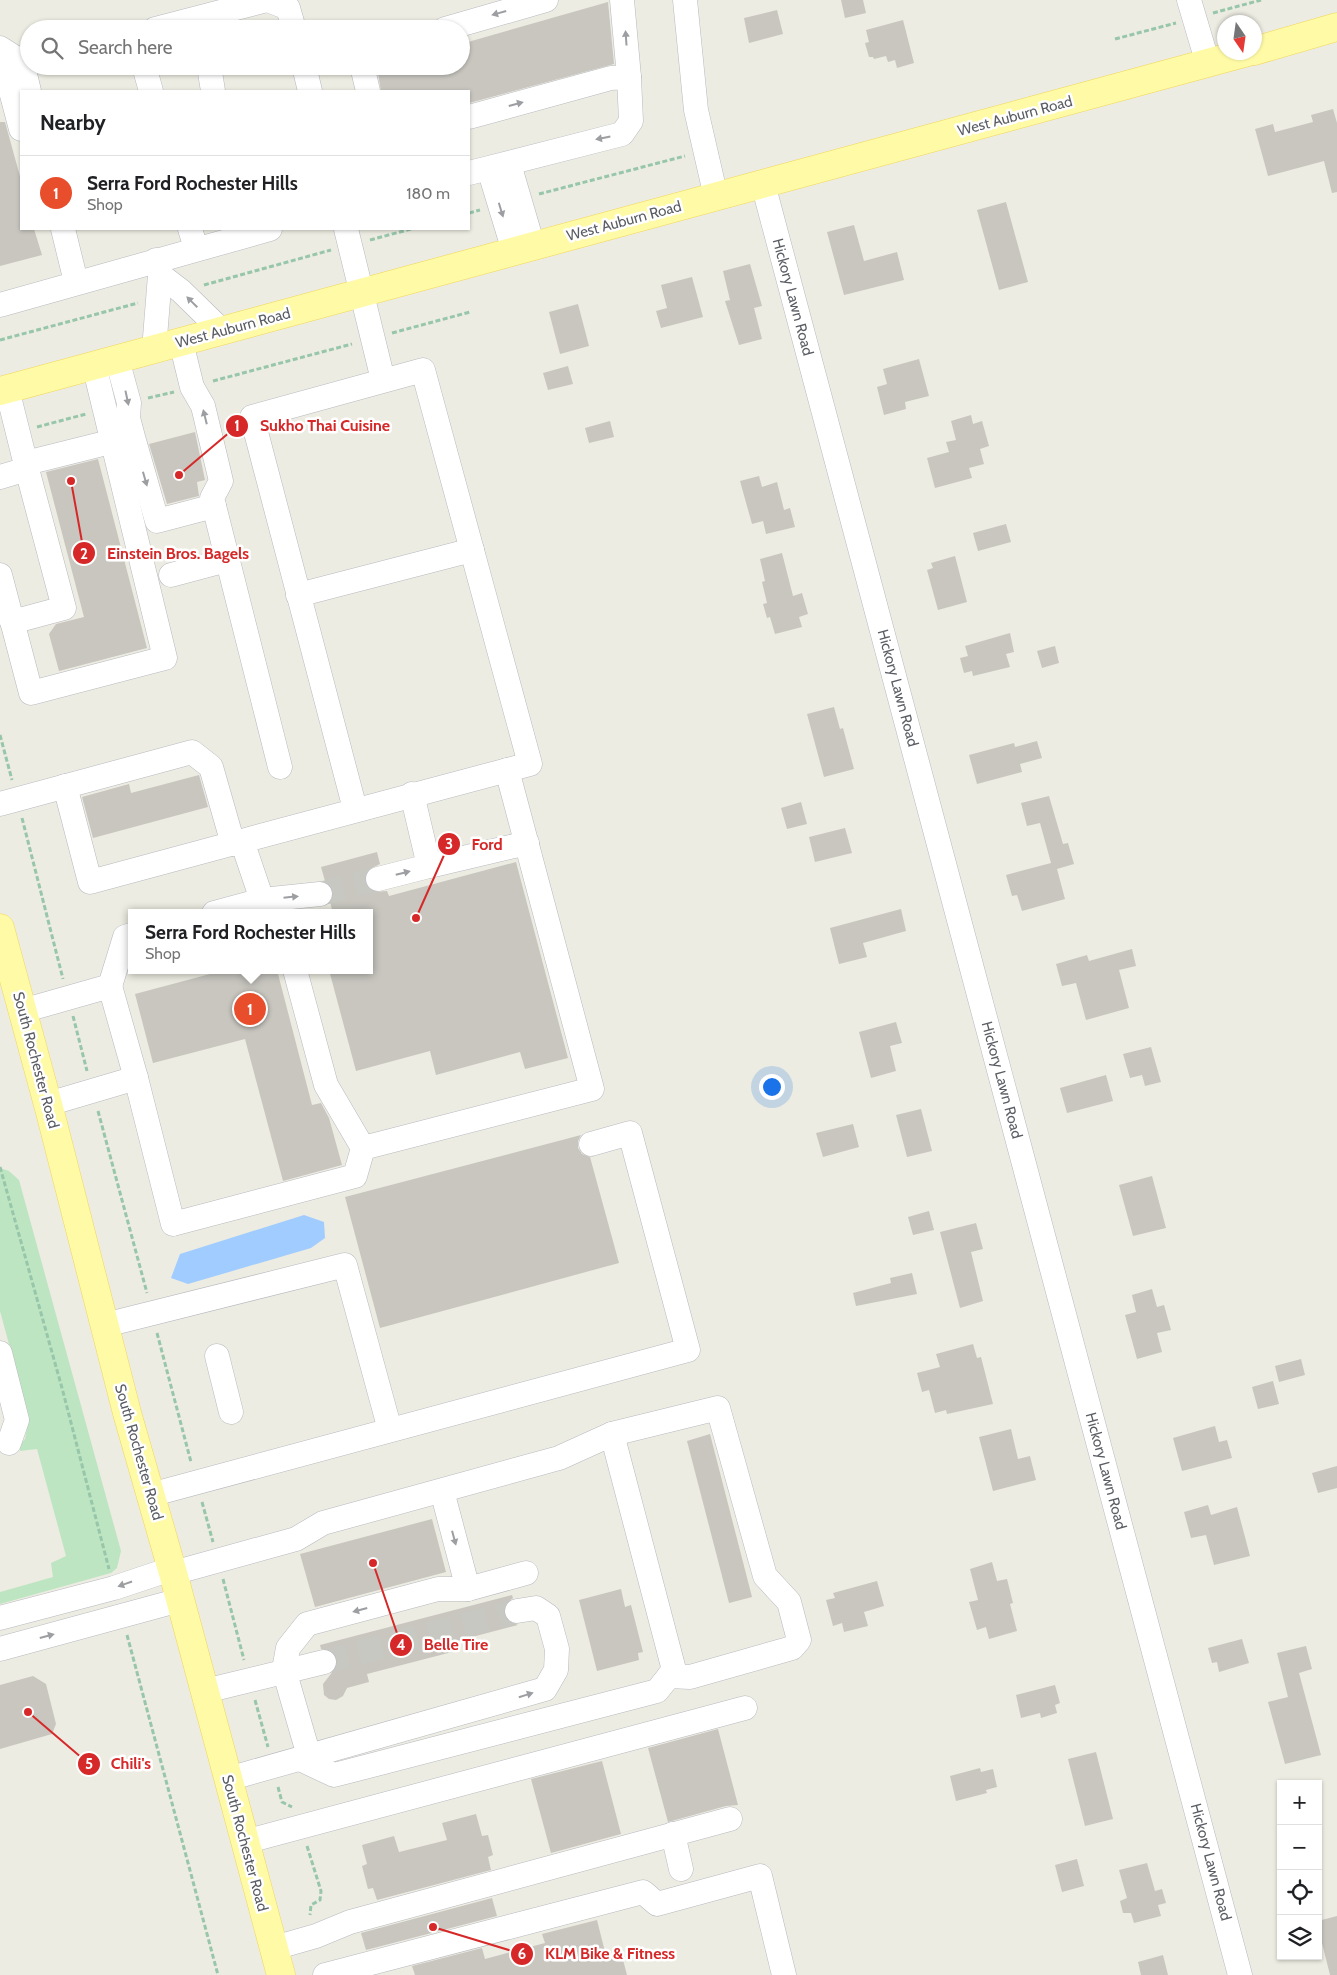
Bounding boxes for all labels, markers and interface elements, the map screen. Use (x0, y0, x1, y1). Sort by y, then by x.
one-way arrow (491, 10, 506, 18)
north arrow (1217, 15, 1262, 60)
search box (20, 20, 470, 75)
one-way arrow (622, 30, 630, 46)
icon: search (38, 34, 66, 62)
text: Search here (78, 36, 172, 59)
street label: West Auburn Road (956, 92, 1074, 140)
one-way arrow (508, 100, 523, 108)
text: Nearby (40, 110, 106, 135)
one-way arrow (594, 135, 610, 143)
text: Serra Ford Rochester Hills (87, 172, 298, 195)
text: 1 (53, 184, 59, 203)
text: 180 m (406, 184, 450, 203)
text: Shop (87, 195, 123, 214)
street label: West Auburn Road (565, 197, 683, 245)
one-way arrow (497, 203, 505, 218)
street label: Hickory Lawn Road (769, 236, 817, 358)
one-way arrow (187, 296, 199, 308)
street label: West Auburn Road (174, 304, 292, 352)
one-way arrow (123, 390, 131, 406)
one-way arrow (201, 409, 209, 424)
callout: Sukho Thai Cuisine (225, 410, 400, 441)
text: Sukho Thai Cuisine (260, 416, 390, 435)
text: 1 (234, 417, 240, 435)
one-way arrow (141, 472, 149, 487)
callout: Einstein Bros. Bagels (72, 538, 259, 569)
text: Einstein Bros. Bagels (107, 544, 249, 563)
text: 2 (80, 545, 88, 563)
street label: Hickory Lawn Road (874, 627, 922, 749)
callout: Ford (436, 829, 513, 860)
text: 3 (445, 835, 453, 853)
text: Ford (471, 835, 503, 854)
one-way arrow (396, 869, 411, 877)
one-way arrow (283, 893, 299, 901)
popup (128, 909, 373, 974)
text: Serra Ford Rochester Hills (145, 921, 356, 944)
text: Shop (145, 944, 181, 963)
street label: South Rochester Road (9, 990, 63, 1130)
pin: 1 (234, 990, 266, 1028)
street label: Hickory Lawn Road (978, 1019, 1026, 1141)
your location (759, 1074, 785, 1100)
street label: South Rochester Road (111, 1382, 167, 1522)
street label: Hickory Lawn Road (1082, 1410, 1130, 1532)
one-way arrow (451, 1530, 459, 1545)
one-way arrow (118, 1581, 133, 1589)
one-way arrow (353, 1606, 368, 1614)
callout: Belle Tire (389, 1629, 498, 1660)
one-way arrow (40, 1632, 55, 1640)
text: Belle Tire (424, 1635, 488, 1654)
text: 4 (396, 1636, 406, 1654)
one-way arrow (519, 1691, 534, 1698)
callout: Chili's (76, 1748, 161, 1779)
text: Chili's (111, 1754, 151, 1773)
text: 5 (85, 1755, 93, 1773)
street label: South Rochester Road (218, 1773, 272, 1913)
map controls (1277, 1780, 1322, 1960)
button: + (1277, 1780, 1322, 1825)
street label: Hickory Lawn Road (1187, 1801, 1235, 1923)
button: − (1277, 1825, 1322, 1870)
button: locate (1277, 1870, 1322, 1915)
button: layers (1277, 1915, 1322, 1960)
callout: KLM Bike & Fitness (510, 1938, 685, 1969)
text: KLM Bike & Fitness (545, 1944, 675, 1963)
text: 6 (518, 1945, 526, 1963)

